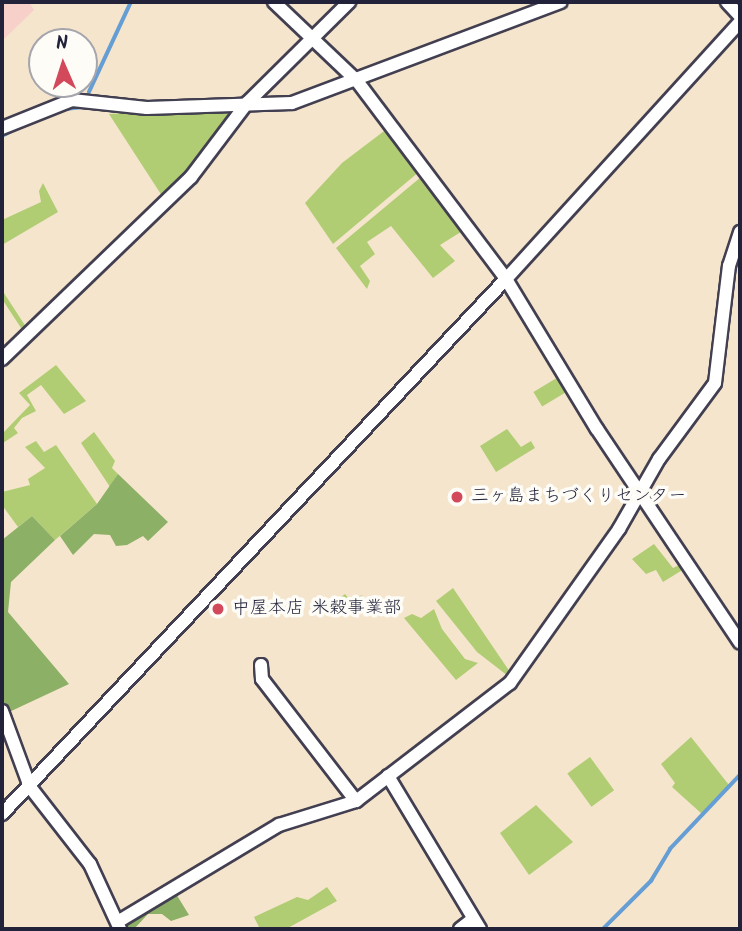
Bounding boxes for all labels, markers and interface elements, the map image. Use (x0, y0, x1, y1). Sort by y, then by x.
north arrow (28, 28, 98, 98)
text: N (55, 29, 69, 59)
place label: 三ヶ島まちづくりセンター (471, 486, 687, 508)
marker: 三ヶ島まちづくりセンター (449, 489, 465, 505)
place label: 中屋本店 米穀事業部 (232, 598, 401, 620)
marker: 中屋本店 米穀事業部 (210, 601, 226, 617)

